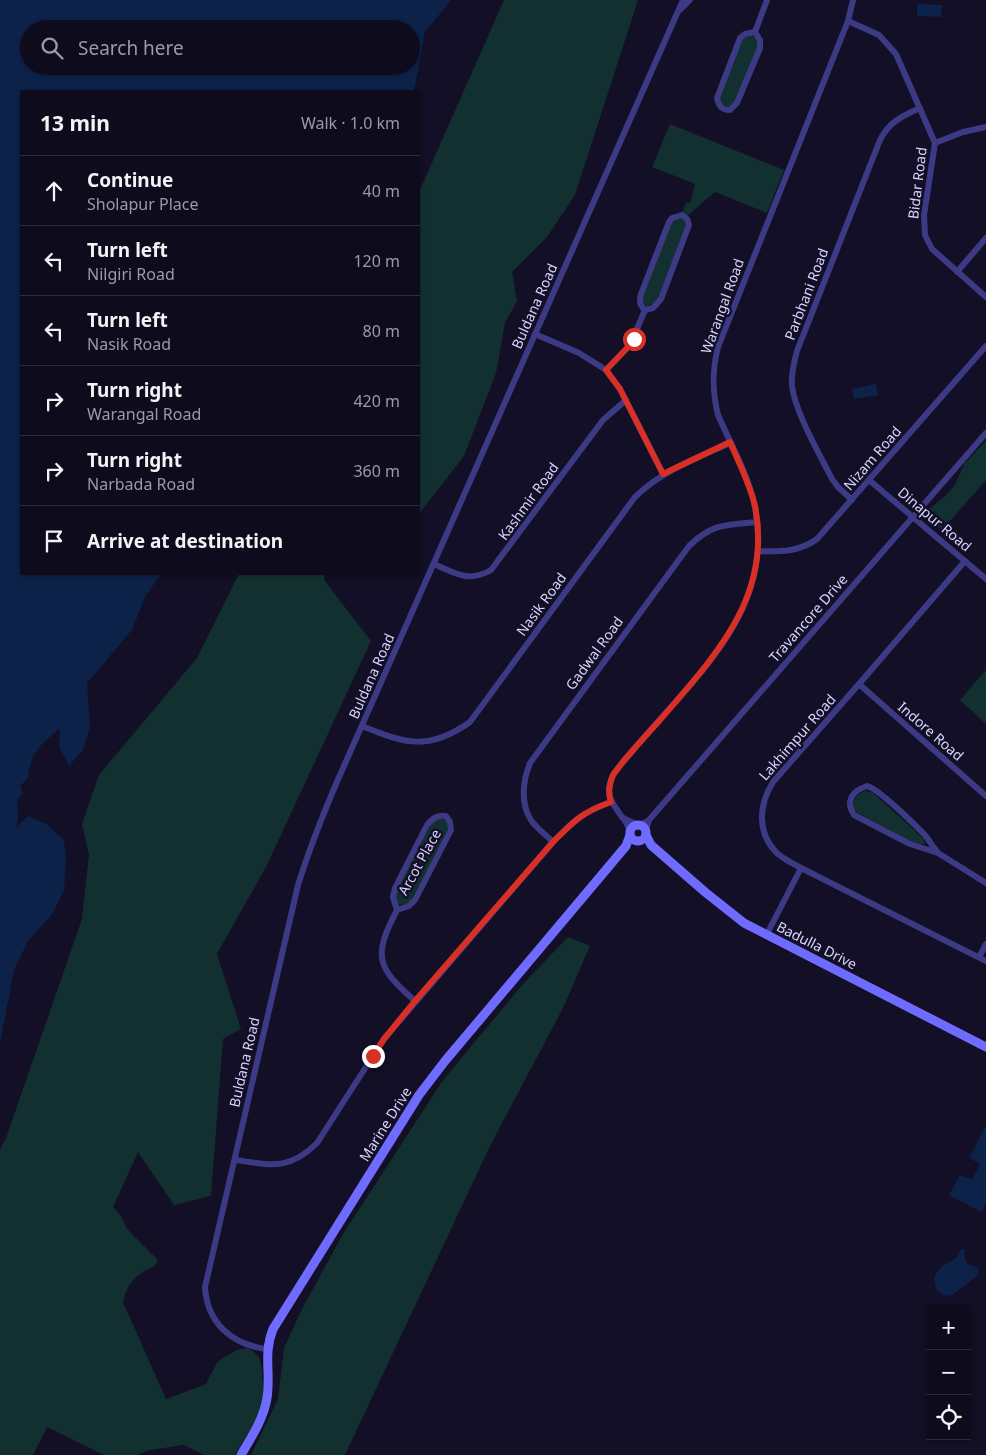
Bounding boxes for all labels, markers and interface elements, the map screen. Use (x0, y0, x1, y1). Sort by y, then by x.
search box (20, 20, 420, 75)
icon: search (38, 34, 66, 62)
text: Search here (78, 35, 184, 61)
text: 13 min (40, 109, 110, 137)
text: Walk · 1.0 km (301, 112, 400, 134)
street label: Bidar Road (903, 146, 931, 220)
text: Continue (87, 167, 173, 193)
icon: ahead (40, 177, 68, 205)
text: 40 m (363, 180, 400, 202)
text: Sholapur Place (87, 193, 198, 215)
text: Turn left (87, 237, 168, 263)
street label: Parbhani Road (780, 245, 832, 343)
icon: left (40, 247, 68, 275)
text: 120 m (353, 250, 400, 272)
street label: Warangal Road (696, 256, 748, 356)
street label: Buldana Road (507, 260, 561, 352)
text: Nilgiri Road (87, 263, 175, 285)
text: Turn left (87, 307, 168, 333)
icon: left (40, 317, 68, 345)
text: 80 m (363, 320, 400, 342)
route start (623, 328, 646, 351)
text: Nasik Road (87, 333, 171, 355)
text: Turn right (87, 377, 182, 403)
icon: right (40, 387, 68, 415)
text: 420 m (353, 390, 400, 412)
text: Warangal Road (87, 403, 201, 425)
street label: Nizam Road (839, 422, 905, 494)
text: Turn right (87, 447, 182, 473)
icon: right (40, 457, 68, 485)
street label: Kashmir Road (493, 458, 563, 544)
text: 360 m (353, 460, 400, 482)
text: Narbada Road (87, 473, 195, 495)
street label: Dinapur Road (894, 483, 976, 555)
icon: arrive (40, 527, 68, 555)
text: Arrive at destination (87, 528, 283, 554)
street label: Nasik Road (512, 569, 570, 639)
street label: Travancore Drive (764, 570, 852, 666)
street label: Gadwal Road (561, 612, 627, 694)
street label: Buldana Road (344, 630, 398, 722)
street label: Lakhimpur Road (754, 690, 840, 784)
street label: Indore Road (894, 697, 968, 765)
street label: Arcot Place (393, 825, 445, 898)
street label: Badulla Drive (774, 917, 860, 973)
street label: Buldana Road (224, 1015, 264, 1109)
route end (362, 1045, 385, 1068)
street label: Marine Drive (354, 1083, 416, 1165)
map controls (926, 1305, 971, 1440)
button: + (926, 1305, 971, 1350)
button: − (926, 1350, 971, 1395)
button: locate (926, 1395, 971, 1440)

